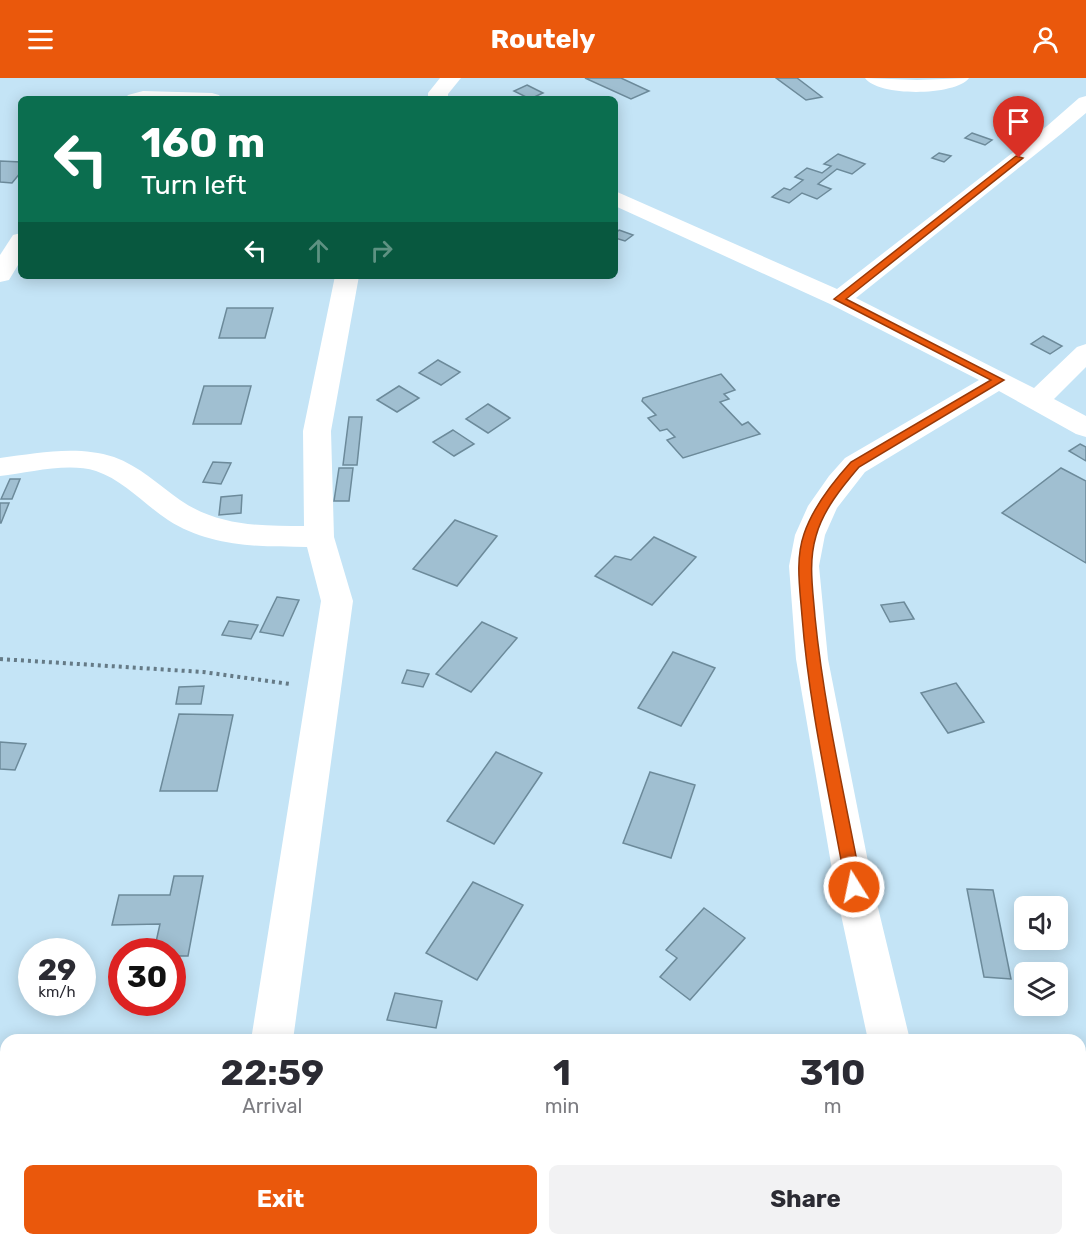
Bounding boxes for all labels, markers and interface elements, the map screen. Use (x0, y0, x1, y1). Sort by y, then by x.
icon: menu (24, 23, 57, 56)
text: Routely (491, 23, 595, 55)
icon: person (1029, 23, 1062, 56)
pin (993, 96, 1044, 158)
icon: arrive (1002, 105, 1035, 138)
text: 160 m (141, 118, 265, 168)
icon: left (42, 120, 120, 198)
text: Turn left (141, 169, 246, 201)
icon: left (239, 234, 272, 267)
icon: ahead (302, 234, 335, 267)
icon: right (365, 234, 398, 267)
position arrow (822, 855, 886, 919)
map controls (1014, 896, 1068, 1016)
button: sound (1014, 896, 1068, 950)
speed limit sign: 30 (108, 938, 186, 1016)
text: 29 (38, 952, 76, 988)
button: layers (1014, 962, 1068, 1016)
text: km/h (38, 983, 76, 1001)
text: 22:59 (220, 1051, 324, 1094)
text: 1 (553, 1051, 571, 1094)
text: 310 (800, 1051, 865, 1094)
text: Arrival (242, 1094, 302, 1118)
text: min (545, 1094, 579, 1118)
text: m (824, 1094, 842, 1118)
button: Exit (24, 1165, 537, 1234)
button: Share (549, 1165, 1062, 1234)

